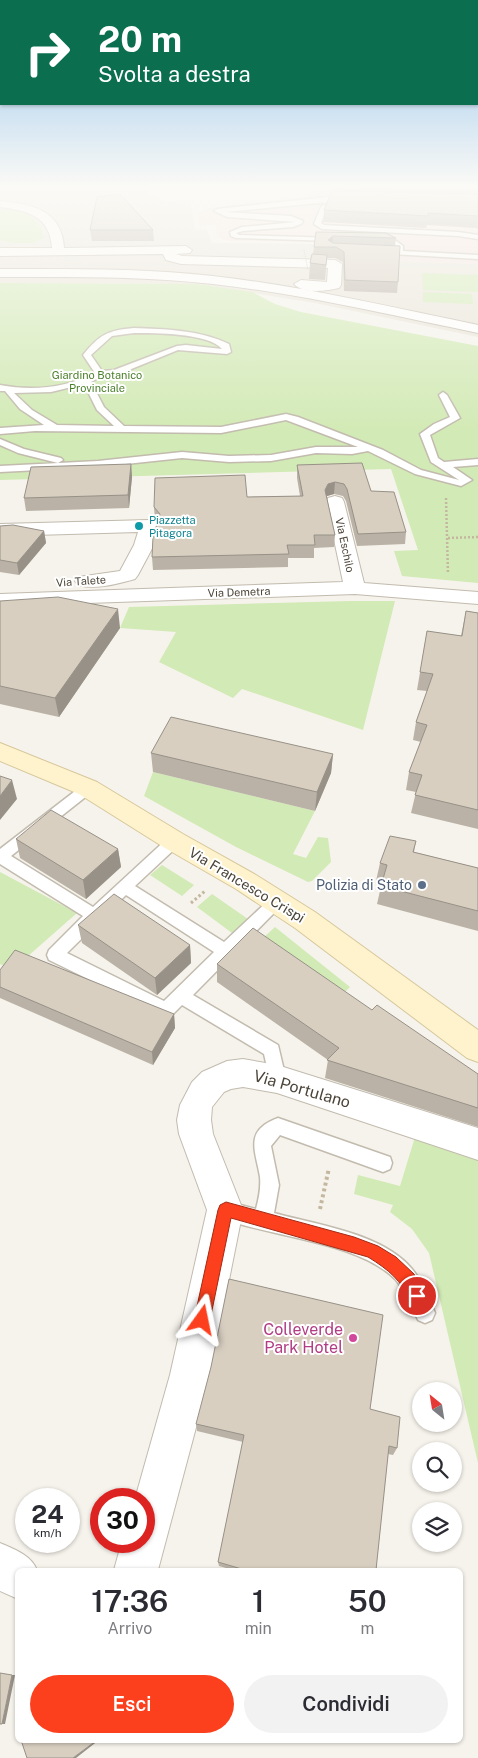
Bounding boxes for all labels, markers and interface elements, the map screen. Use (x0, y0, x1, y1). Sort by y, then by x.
text: 20 m (98, 19, 182, 60)
icon: right (15, 20, 80, 85)
text: Svolta a destra (98, 61, 251, 87)
park label: Giardino Botanico Provinciale (52, 369, 142, 394)
place label: Piazzetta Pitagora (149, 514, 195, 539)
street label: Via Eschilo (333, 517, 357, 573)
marker: Piazzetta Pitagora (133, 520, 145, 532)
street label: Via Talete (56, 573, 106, 589)
street label: Via Demetra (207, 585, 271, 599)
street label: Via Francesco Crispi (186, 844, 308, 926)
place label: Polizia di Stato (316, 877, 412, 893)
marker: Polizia di Stato (416, 879, 428, 891)
street label: Via Portulano (251, 1066, 353, 1112)
pin (396, 1275, 438, 1317)
icon: arrive (403, 1282, 431, 1310)
position arrow (175, 1293, 227, 1345)
place label: Colleverde Park Hotel (263, 1320, 343, 1357)
marker: Colleverde Park Hotel (347, 1332, 359, 1344)
north arrow (412, 1382, 462, 1432)
map controls (412, 1382, 462, 1552)
button: search (412, 1442, 462, 1492)
speed limit sign: 30 (90, 1488, 155, 1553)
text: 24 (31, 1499, 64, 1529)
button: layers (412, 1502, 462, 1552)
text: km/h (33, 1526, 62, 1540)
text: 17:36 (91, 1583, 168, 1619)
text: 1 (252, 1583, 264, 1619)
text: 50 (348, 1583, 387, 1619)
text: Arrivo (107, 1619, 152, 1638)
text: min (245, 1619, 272, 1638)
text: m (360, 1619, 374, 1638)
button: Esci (30, 1675, 234, 1733)
button: Condividi (244, 1675, 448, 1733)

